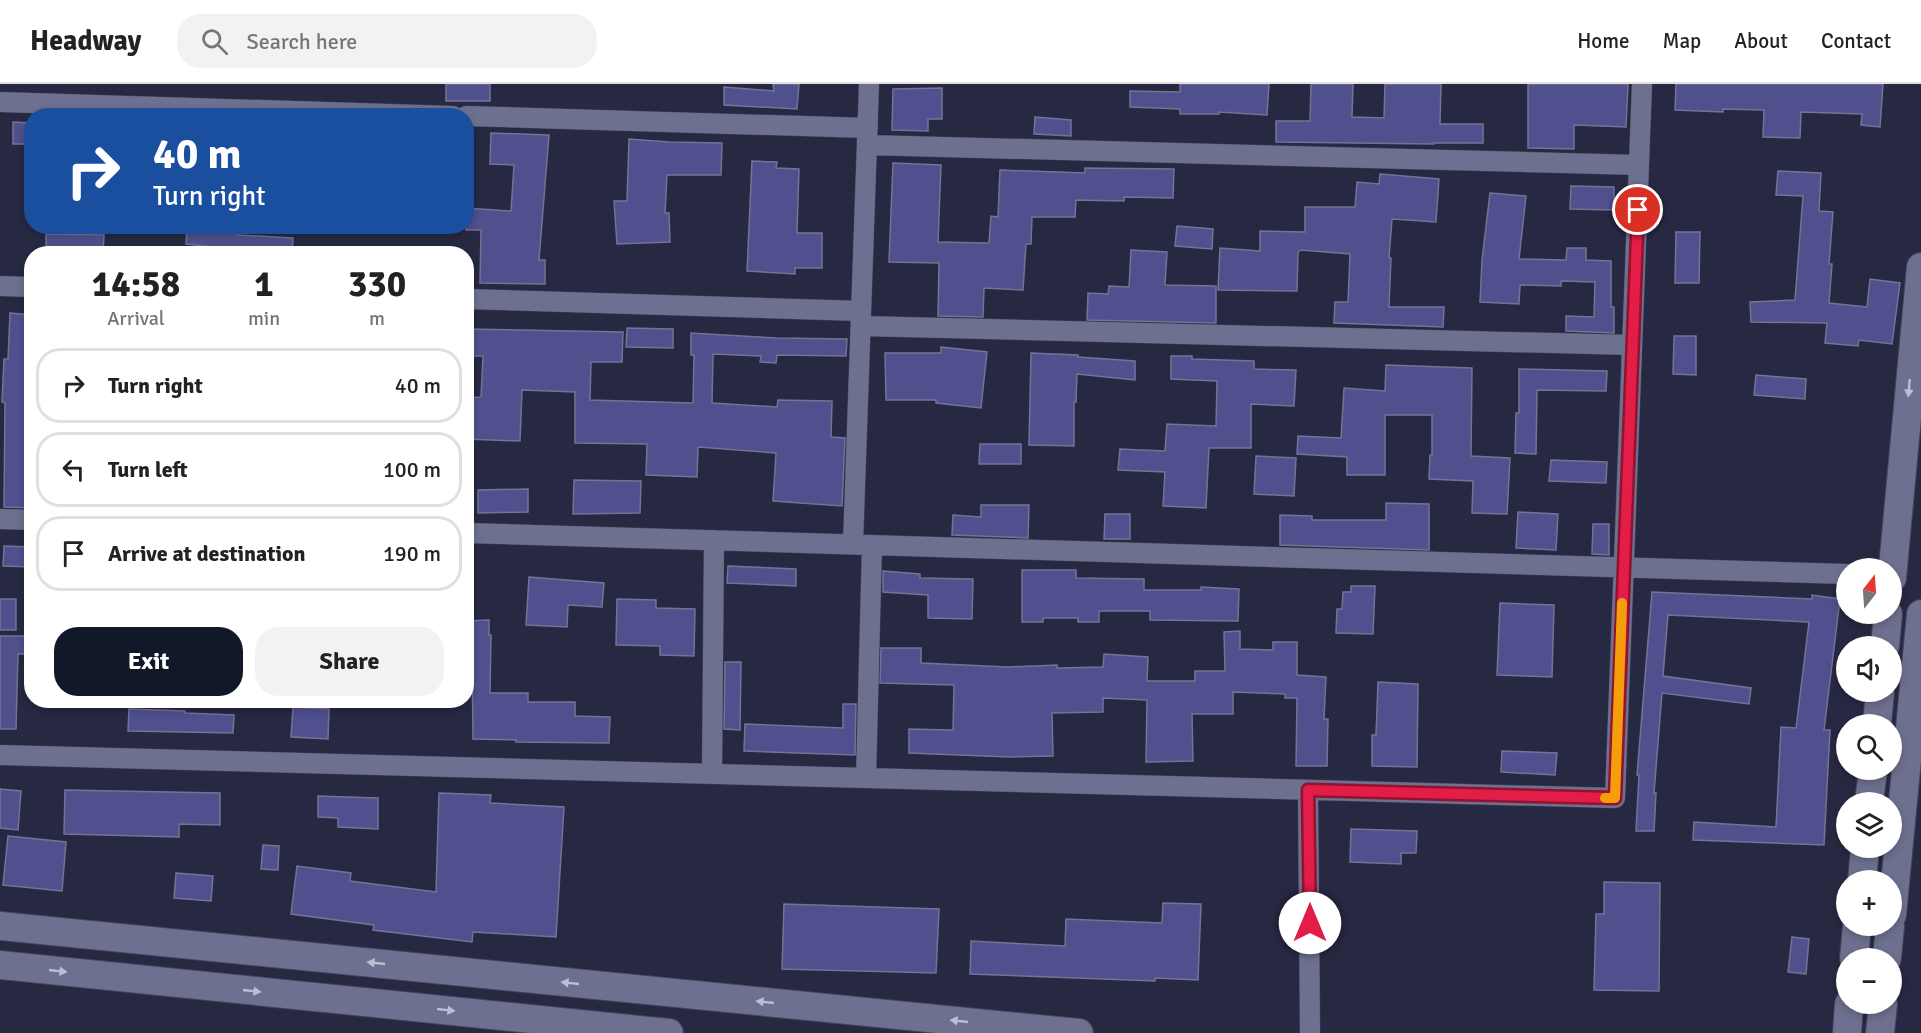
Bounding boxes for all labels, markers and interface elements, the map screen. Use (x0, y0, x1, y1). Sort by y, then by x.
search box (177, 14, 597, 68)
text: Headway (30, 24, 141, 58)
icon: search (198, 25, 231, 58)
text: Search here (246, 28, 357, 55)
text: Home (1577, 28, 1630, 54)
text: Map (1663, 28, 1701, 54)
text: About (1734, 28, 1788, 54)
text: Contact (1821, 28, 1891, 54)
text: 40 m (153, 129, 242, 180)
icon: right (54, 132, 132, 210)
text: Turn right (153, 180, 266, 213)
pin (1612, 184, 1663, 235)
icon: arrive (1621, 193, 1654, 226)
text: 14:58 (92, 262, 180, 307)
text: 1 (254, 262, 274, 307)
text: 330 (348, 262, 406, 307)
text: Arrival (107, 306, 165, 331)
text: min (248, 306, 280, 331)
text: m (369, 306, 385, 331)
icon: right (57, 369, 90, 402)
text: Turn right (108, 372, 203, 399)
text: 40 m (395, 372, 441, 399)
one-way arrow (1904, 378, 1914, 397)
icon: left (57, 453, 90, 486)
text: Turn left (108, 456, 188, 483)
text: 100 m (383, 456, 441, 483)
icon: arrive (57, 537, 90, 570)
text: Arrive at destination (108, 540, 305, 567)
text: 190 m (383, 540, 441, 567)
north arrow (1836, 558, 1902, 624)
map controls (1836, 558, 1902, 1014)
button: Exit (54, 627, 243, 696)
button: Share (255, 627, 444, 696)
button: sound (1836, 636, 1902, 702)
button: search (1836, 714, 1902, 780)
button: layers (1836, 792, 1902, 858)
button: + (1836, 870, 1902, 936)
position arrow (1278, 891, 1342, 955)
button: − (1836, 948, 1902, 1014)
one-way arrow (367, 958, 386, 968)
one-way arrow (49, 966, 68, 976)
one-way arrow (561, 978, 580, 987)
one-way arrow (243, 986, 262, 996)
one-way arrow (755, 997, 774, 1007)
one-way arrow (437, 1006, 456, 1015)
one-way arrow (949, 1016, 968, 1026)

